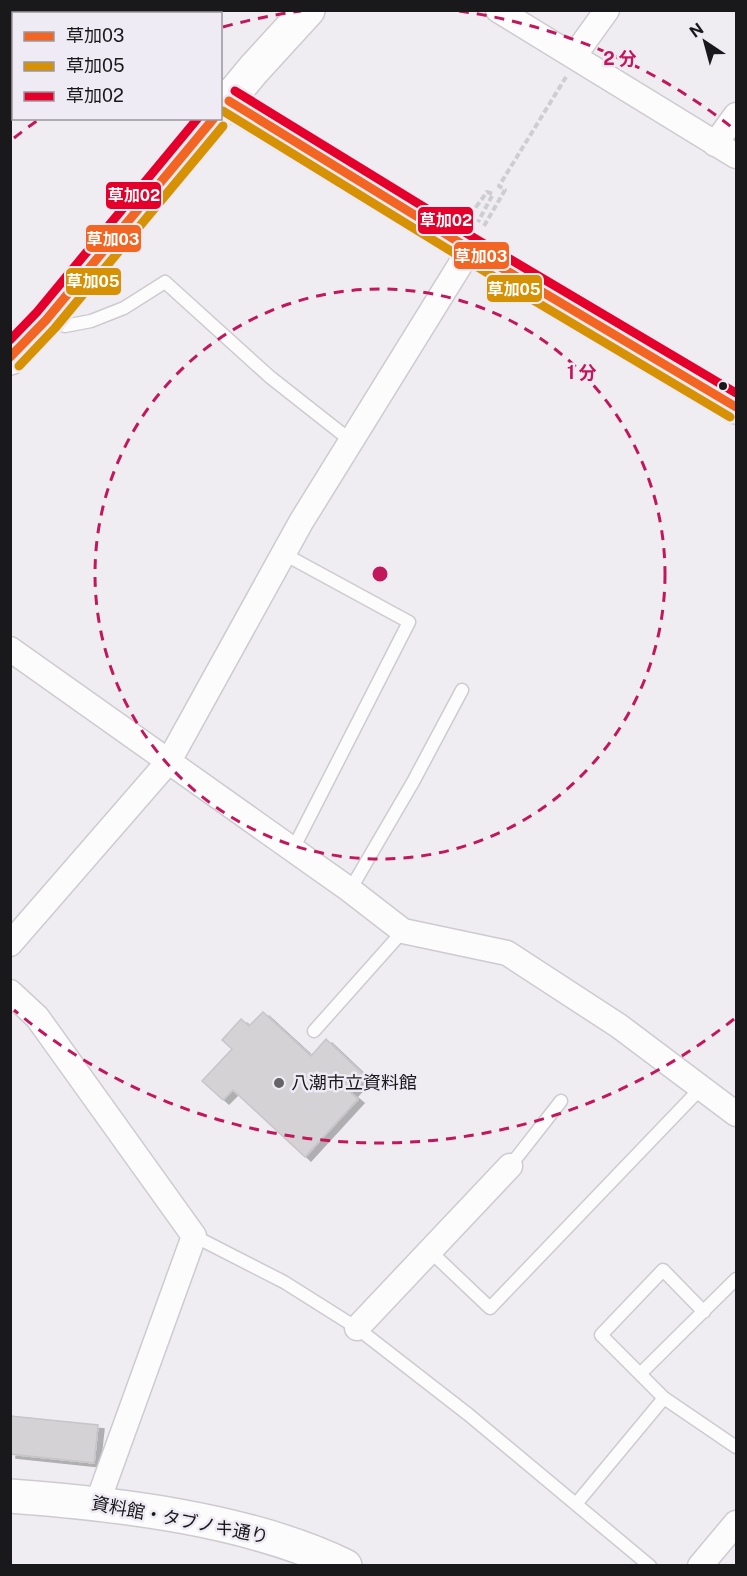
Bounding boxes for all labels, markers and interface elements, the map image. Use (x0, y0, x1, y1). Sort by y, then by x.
legend (12, 12, 222, 120)
north arrow (675, 12, 735, 72)
text: N (686, 19, 707, 42)
text: 草加03 (66, 25, 124, 46)
text: 2 分 (603, 48, 637, 69)
text: 草加05 (66, 55, 125, 76)
text: 草加02 (66, 85, 124, 106)
line badge: 草加02 (105, 181, 162, 210)
text: 草加02 (108, 186, 160, 205)
line badge: 草加02 (417, 206, 474, 235)
text: 草加02 (420, 211, 472, 230)
line badge: 草加03 (85, 224, 142, 253)
text: 草加03 (87, 230, 139, 249)
line badge: 草加03 (453, 241, 510, 270)
text: 草加03 (455, 247, 507, 266)
line badge: 草加05 (65, 267, 122, 296)
text: 草加05 (66, 272, 120, 291)
line badge: 草加05 (486, 274, 543, 303)
text: 草加05 (487, 280, 541, 299)
text: 1 分 (567, 362, 597, 383)
unlabelled marker (717, 380, 729, 392)
centre of rings (370, 564, 390, 584)
place label: 八潮市立資料館 (291, 1072, 417, 1093)
marker: 八潮市立資料館 (272, 1076, 286, 1090)
street label: 資料館・タブノキ通り (90, 1492, 270, 1547)

